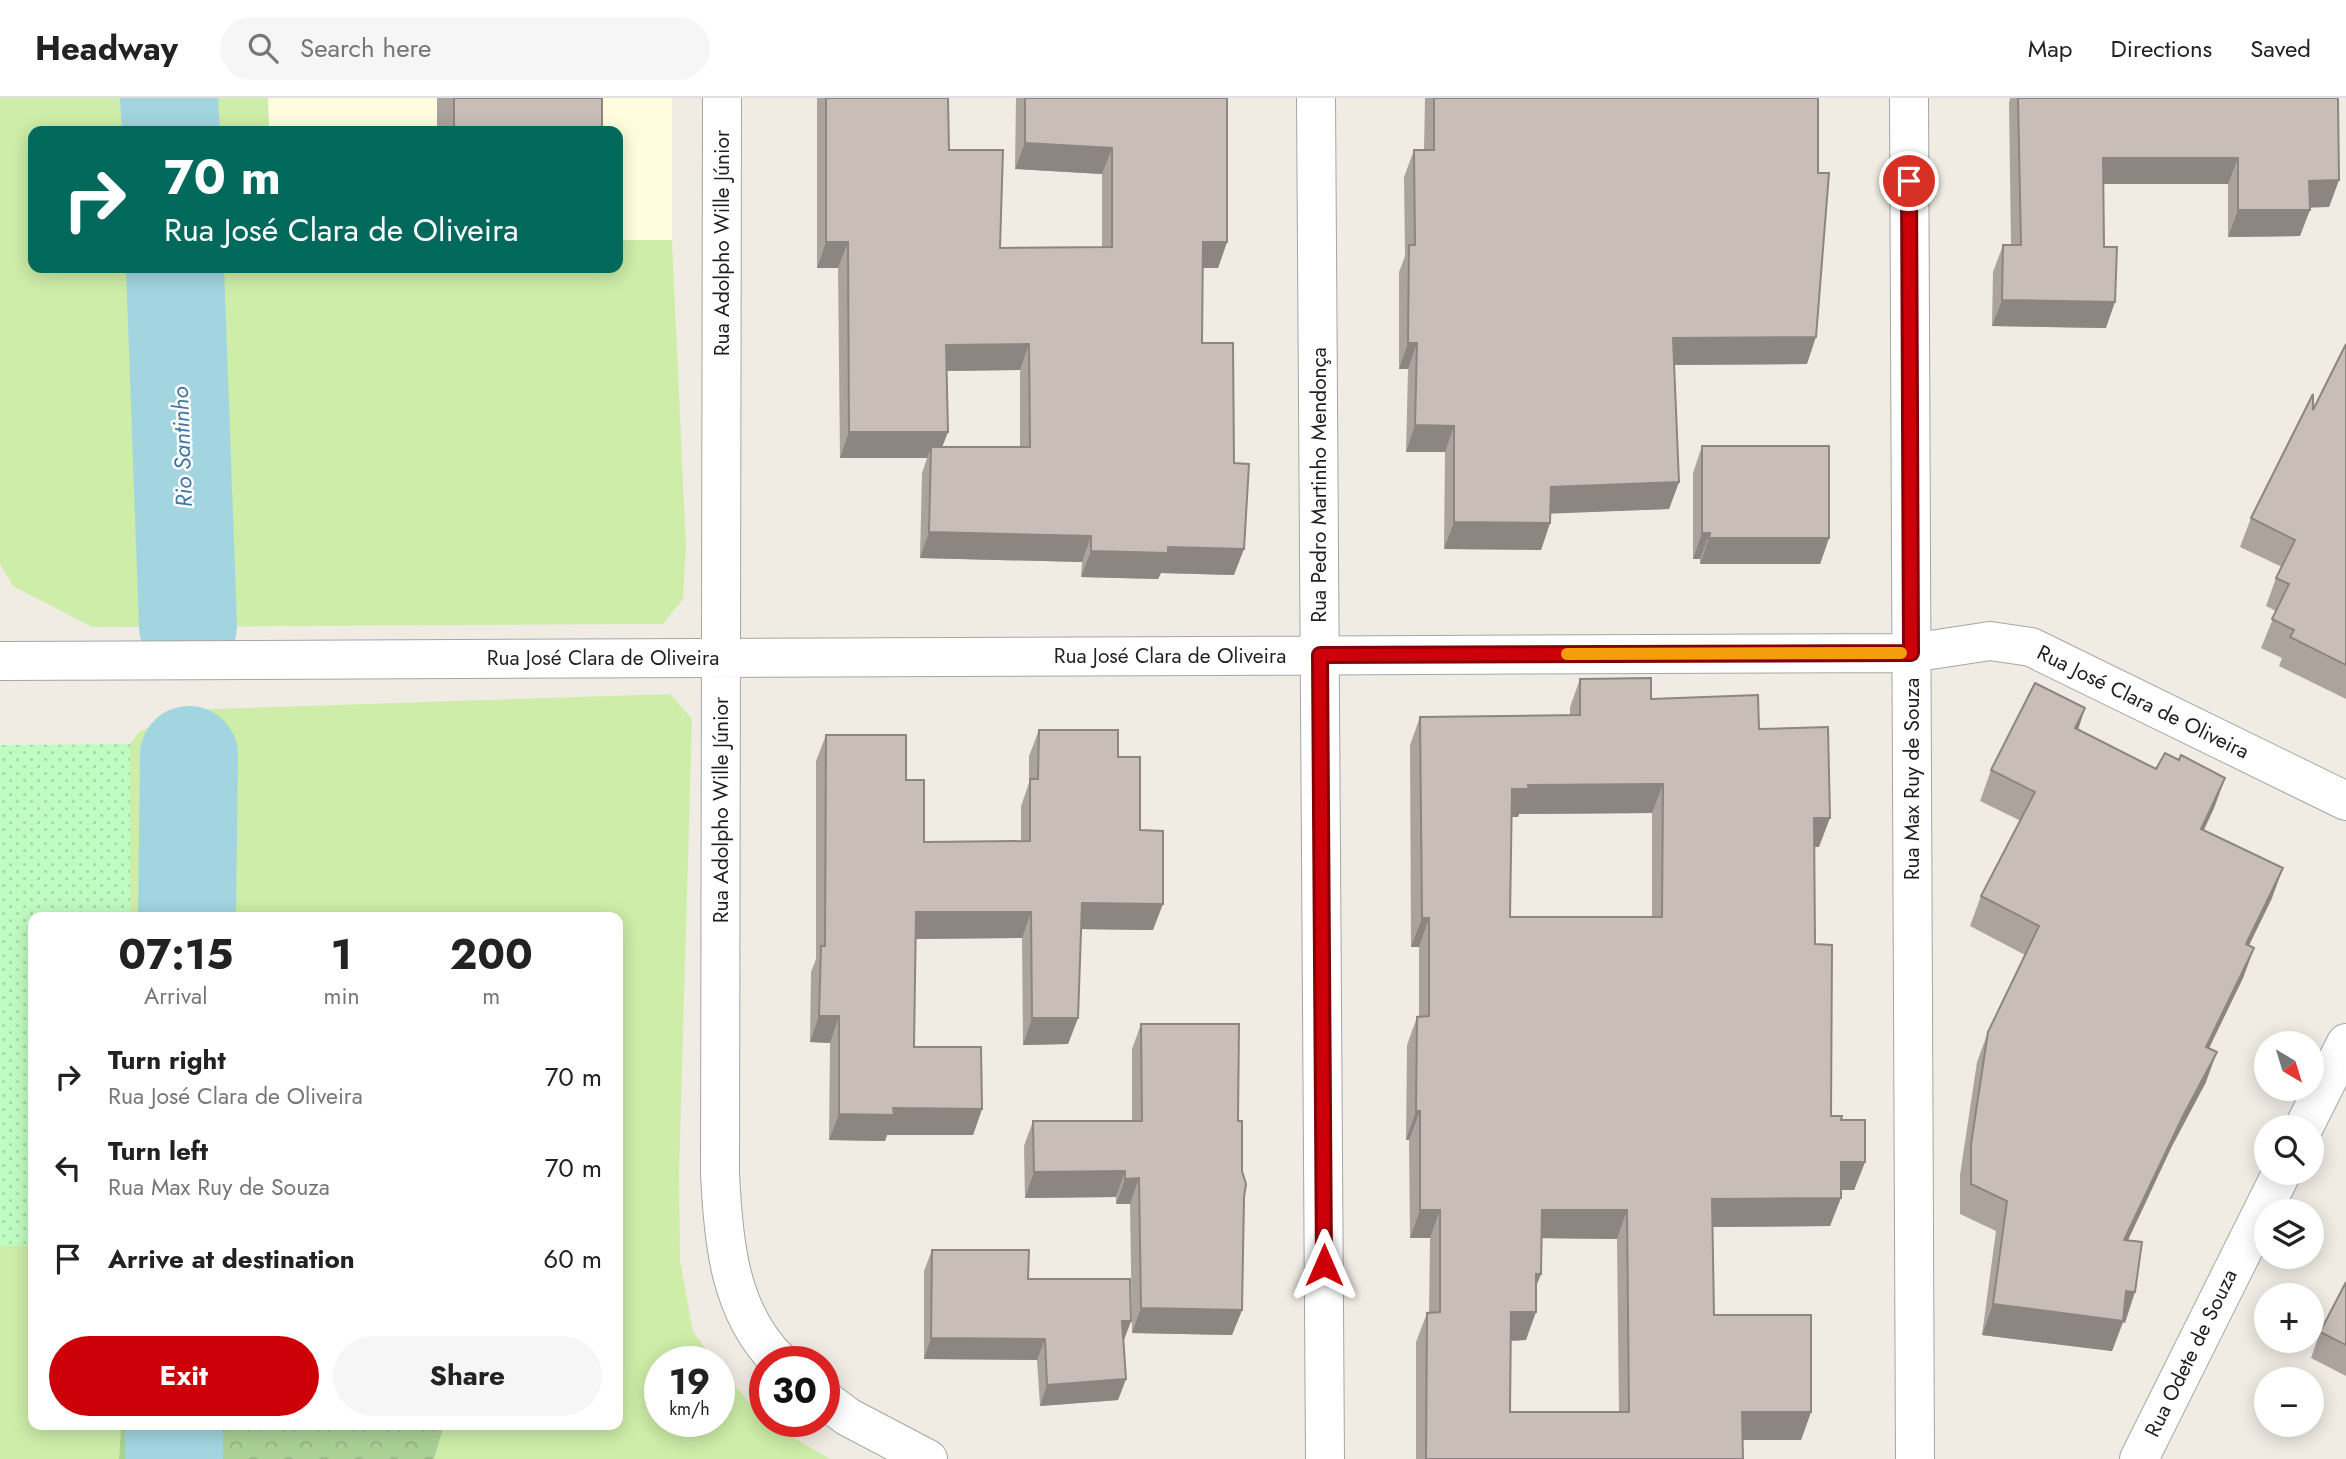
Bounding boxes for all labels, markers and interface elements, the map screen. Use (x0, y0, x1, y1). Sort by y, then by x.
search box (220, 17, 710, 80)
text: Headway (35, 25, 178, 72)
icon: search (244, 29, 282, 67)
text: Search here (300, 29, 431, 67)
text: Map (2028, 31, 2073, 66)
text: Directions (2111, 31, 2212, 66)
text: Saved (2250, 31, 2311, 66)
street label: Rua Adolpho Wille Júnior (707, 129, 737, 356)
text: 70 m (164, 142, 281, 212)
pin (1879, 151, 1939, 211)
icon: right (49, 154, 140, 245)
icon: arrive (1890, 162, 1928, 200)
text: Rua José Clara de Oliveira (164, 207, 519, 253)
street label: Rua Pedro Martinho Mendonça (1304, 347, 1334, 623)
water label: Rio Santinho (163, 385, 201, 508)
street label: Rua José Clara de Oliveira (2032, 638, 2254, 766)
street label: Rua José Clara de Oliveira (1054, 641, 1286, 671)
street label: Rua José Clara de Oliveira (487, 643, 719, 673)
street label: Rua Max Ruy de Souza (1897, 678, 1927, 880)
street label: Rua Adolpho Wille Júnior (706, 696, 736, 923)
text: 07:15 (118, 924, 233, 985)
text: 1 (331, 924, 352, 985)
text: 200 (450, 924, 533, 985)
text: Arrival (144, 979, 207, 1013)
text: min (323, 979, 359, 1013)
text: m (482, 979, 500, 1013)
north arrow (2254, 1031, 2324, 1101)
map controls (2254, 1031, 2324, 1437)
text: Turn right (108, 1041, 226, 1079)
icon: right (49, 1058, 87, 1096)
text: 70 m (545, 1058, 602, 1096)
text: Rua José Clara de Oliveira (108, 1079, 363, 1113)
button: search (2254, 1115, 2324, 1185)
text: Turn left (108, 1132, 208, 1170)
icon: left (49, 1149, 87, 1187)
text: 70 m (545, 1149, 602, 1187)
text: Rua Max Ruy de Souza (108, 1170, 330, 1204)
button: layers (2254, 1199, 2324, 1269)
position arrow (1287, 1228, 1361, 1302)
icon: arrive (49, 1240, 87, 1278)
text: Arrive at destination (108, 1240, 355, 1278)
text: 60 m (543, 1240, 602, 1278)
street label: Rua Odete de Souza (2137, 1264, 2245, 1442)
button: + (2254, 1283, 2324, 1353)
button: Exit (49, 1336, 319, 1416)
button: Share (333, 1336, 602, 1416)
speed limit sign: 30 (749, 1346, 840, 1437)
text: 19 (669, 1357, 710, 1407)
button: − (2254, 1367, 2324, 1437)
text: km/h (669, 1396, 710, 1422)

